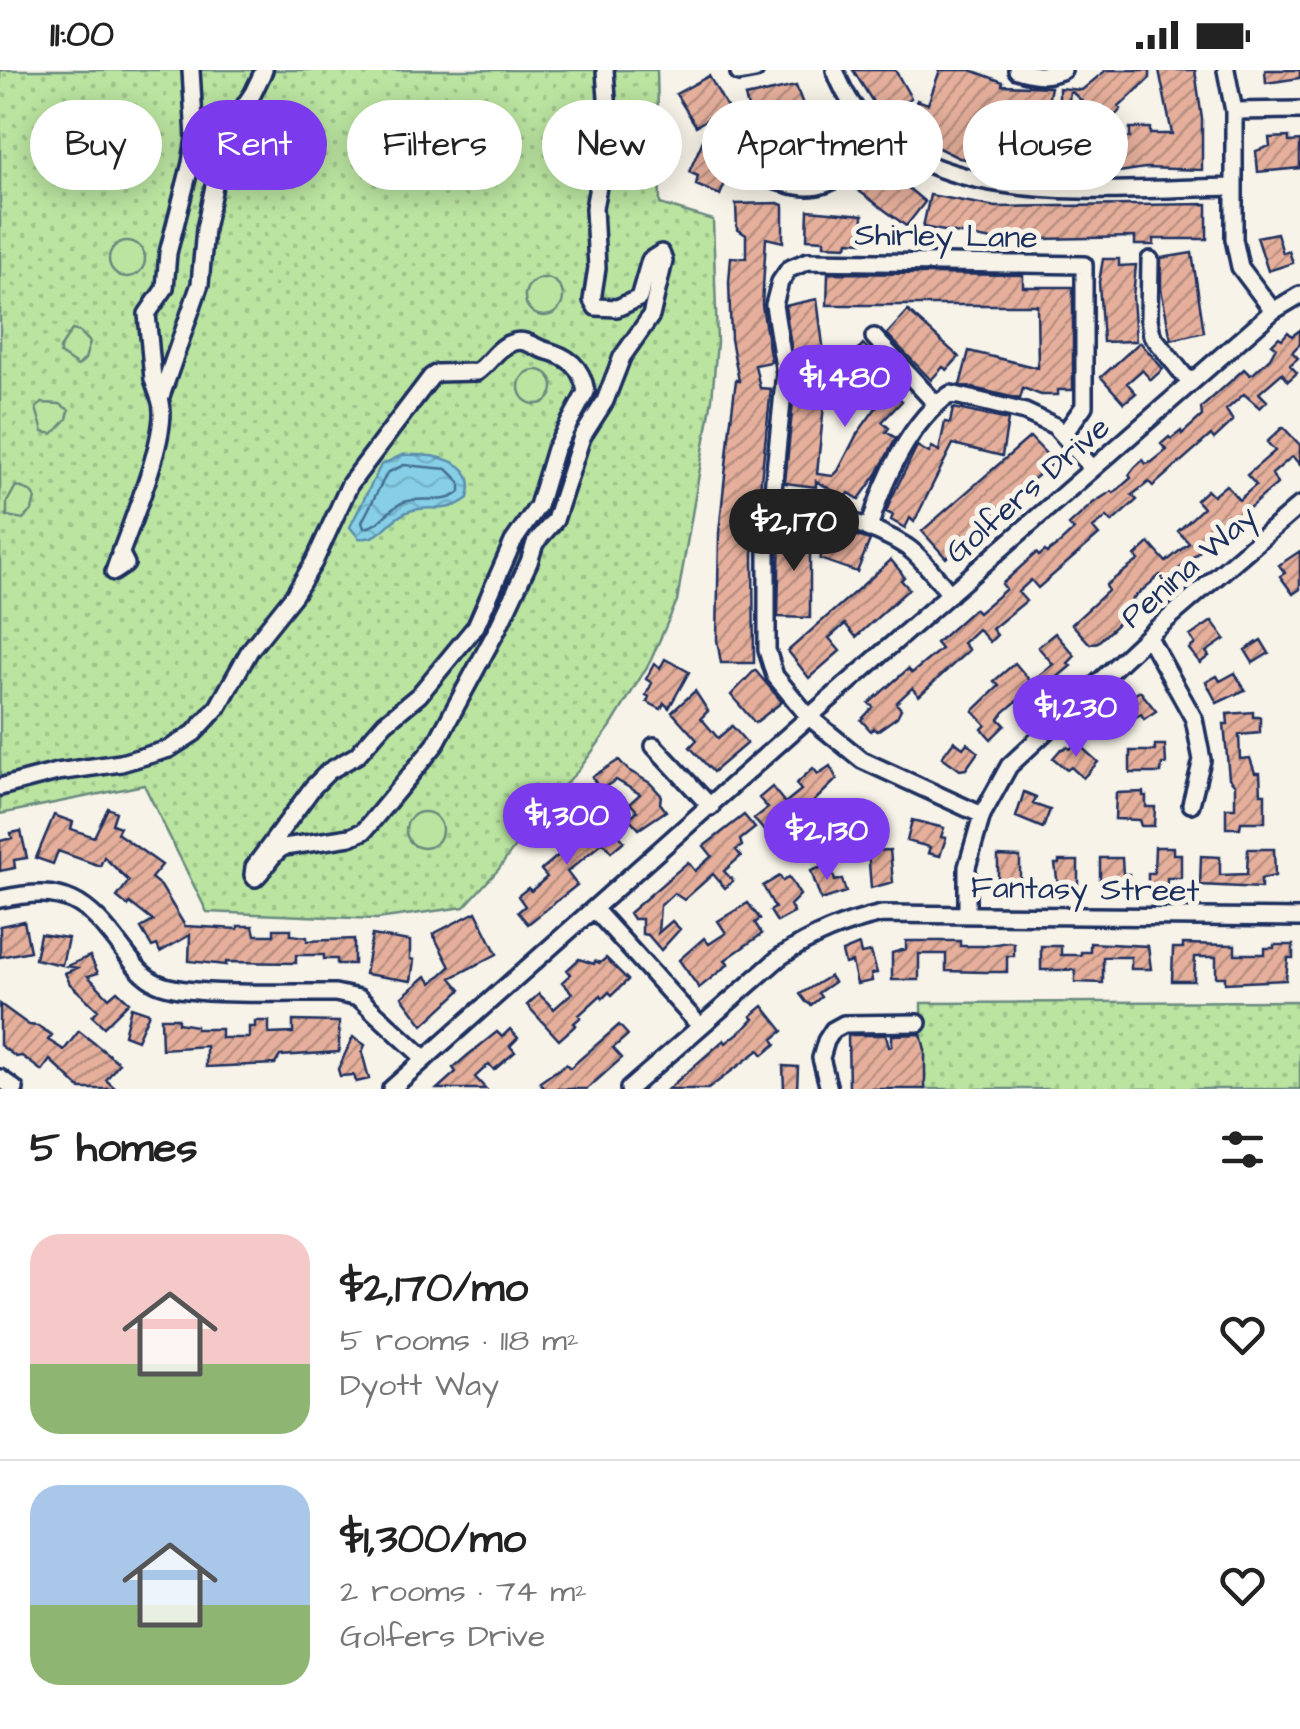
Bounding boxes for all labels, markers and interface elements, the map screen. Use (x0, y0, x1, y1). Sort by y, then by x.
text: 11:00 (50, 9, 114, 61)
chip: Buy (30, 100, 162, 190)
chip: Rent (182, 100, 327, 190)
chip: Filters (347, 100, 522, 190)
chip: New (542, 100, 682, 190)
chip: Apartment (702, 100, 943, 190)
chip: House (963, 100, 1128, 190)
street label: Shirley Lane (854, 212, 1038, 261)
pin: $1,480 (764, 345, 926, 430)
text: $1,480 (800, 355, 890, 400)
street label: Golfers Drive (936, 406, 1120, 574)
pin: $2,170 (713, 489, 875, 574)
street label: Penina Way (1111, 495, 1267, 639)
text: $2,170 (751, 499, 837, 544)
pin: $1,230 (995, 675, 1157, 760)
text: $1,230 (1035, 685, 1117, 730)
pin: $1,300 (486, 783, 648, 868)
text: $1,300 (525, 793, 609, 838)
pin: $2,130 (746, 798, 908, 883)
text: $2,130 (786, 808, 868, 853)
street label: Fantasy Street (970, 865, 1200, 914)
text: 5 homes (30, 1120, 197, 1178)
icon: filters (1215, 1122, 1270, 1177)
text: $2,170/mo (340, 1260, 528, 1318)
icon: home (110, 1274, 230, 1394)
icon: heart (1215, 1307, 1270, 1362)
text: 5 rooms · 118 m² (340, 1318, 579, 1363)
text: Dyott Way (340, 1363, 499, 1408)
text: $1,300/mo (340, 1511, 526, 1569)
icon: home (110, 1525, 230, 1645)
icon: heart (1215, 1558, 1270, 1613)
text: 2 rooms · 74 m² (340, 1569, 587, 1614)
text: Golfers Drive (340, 1614, 545, 1659)

